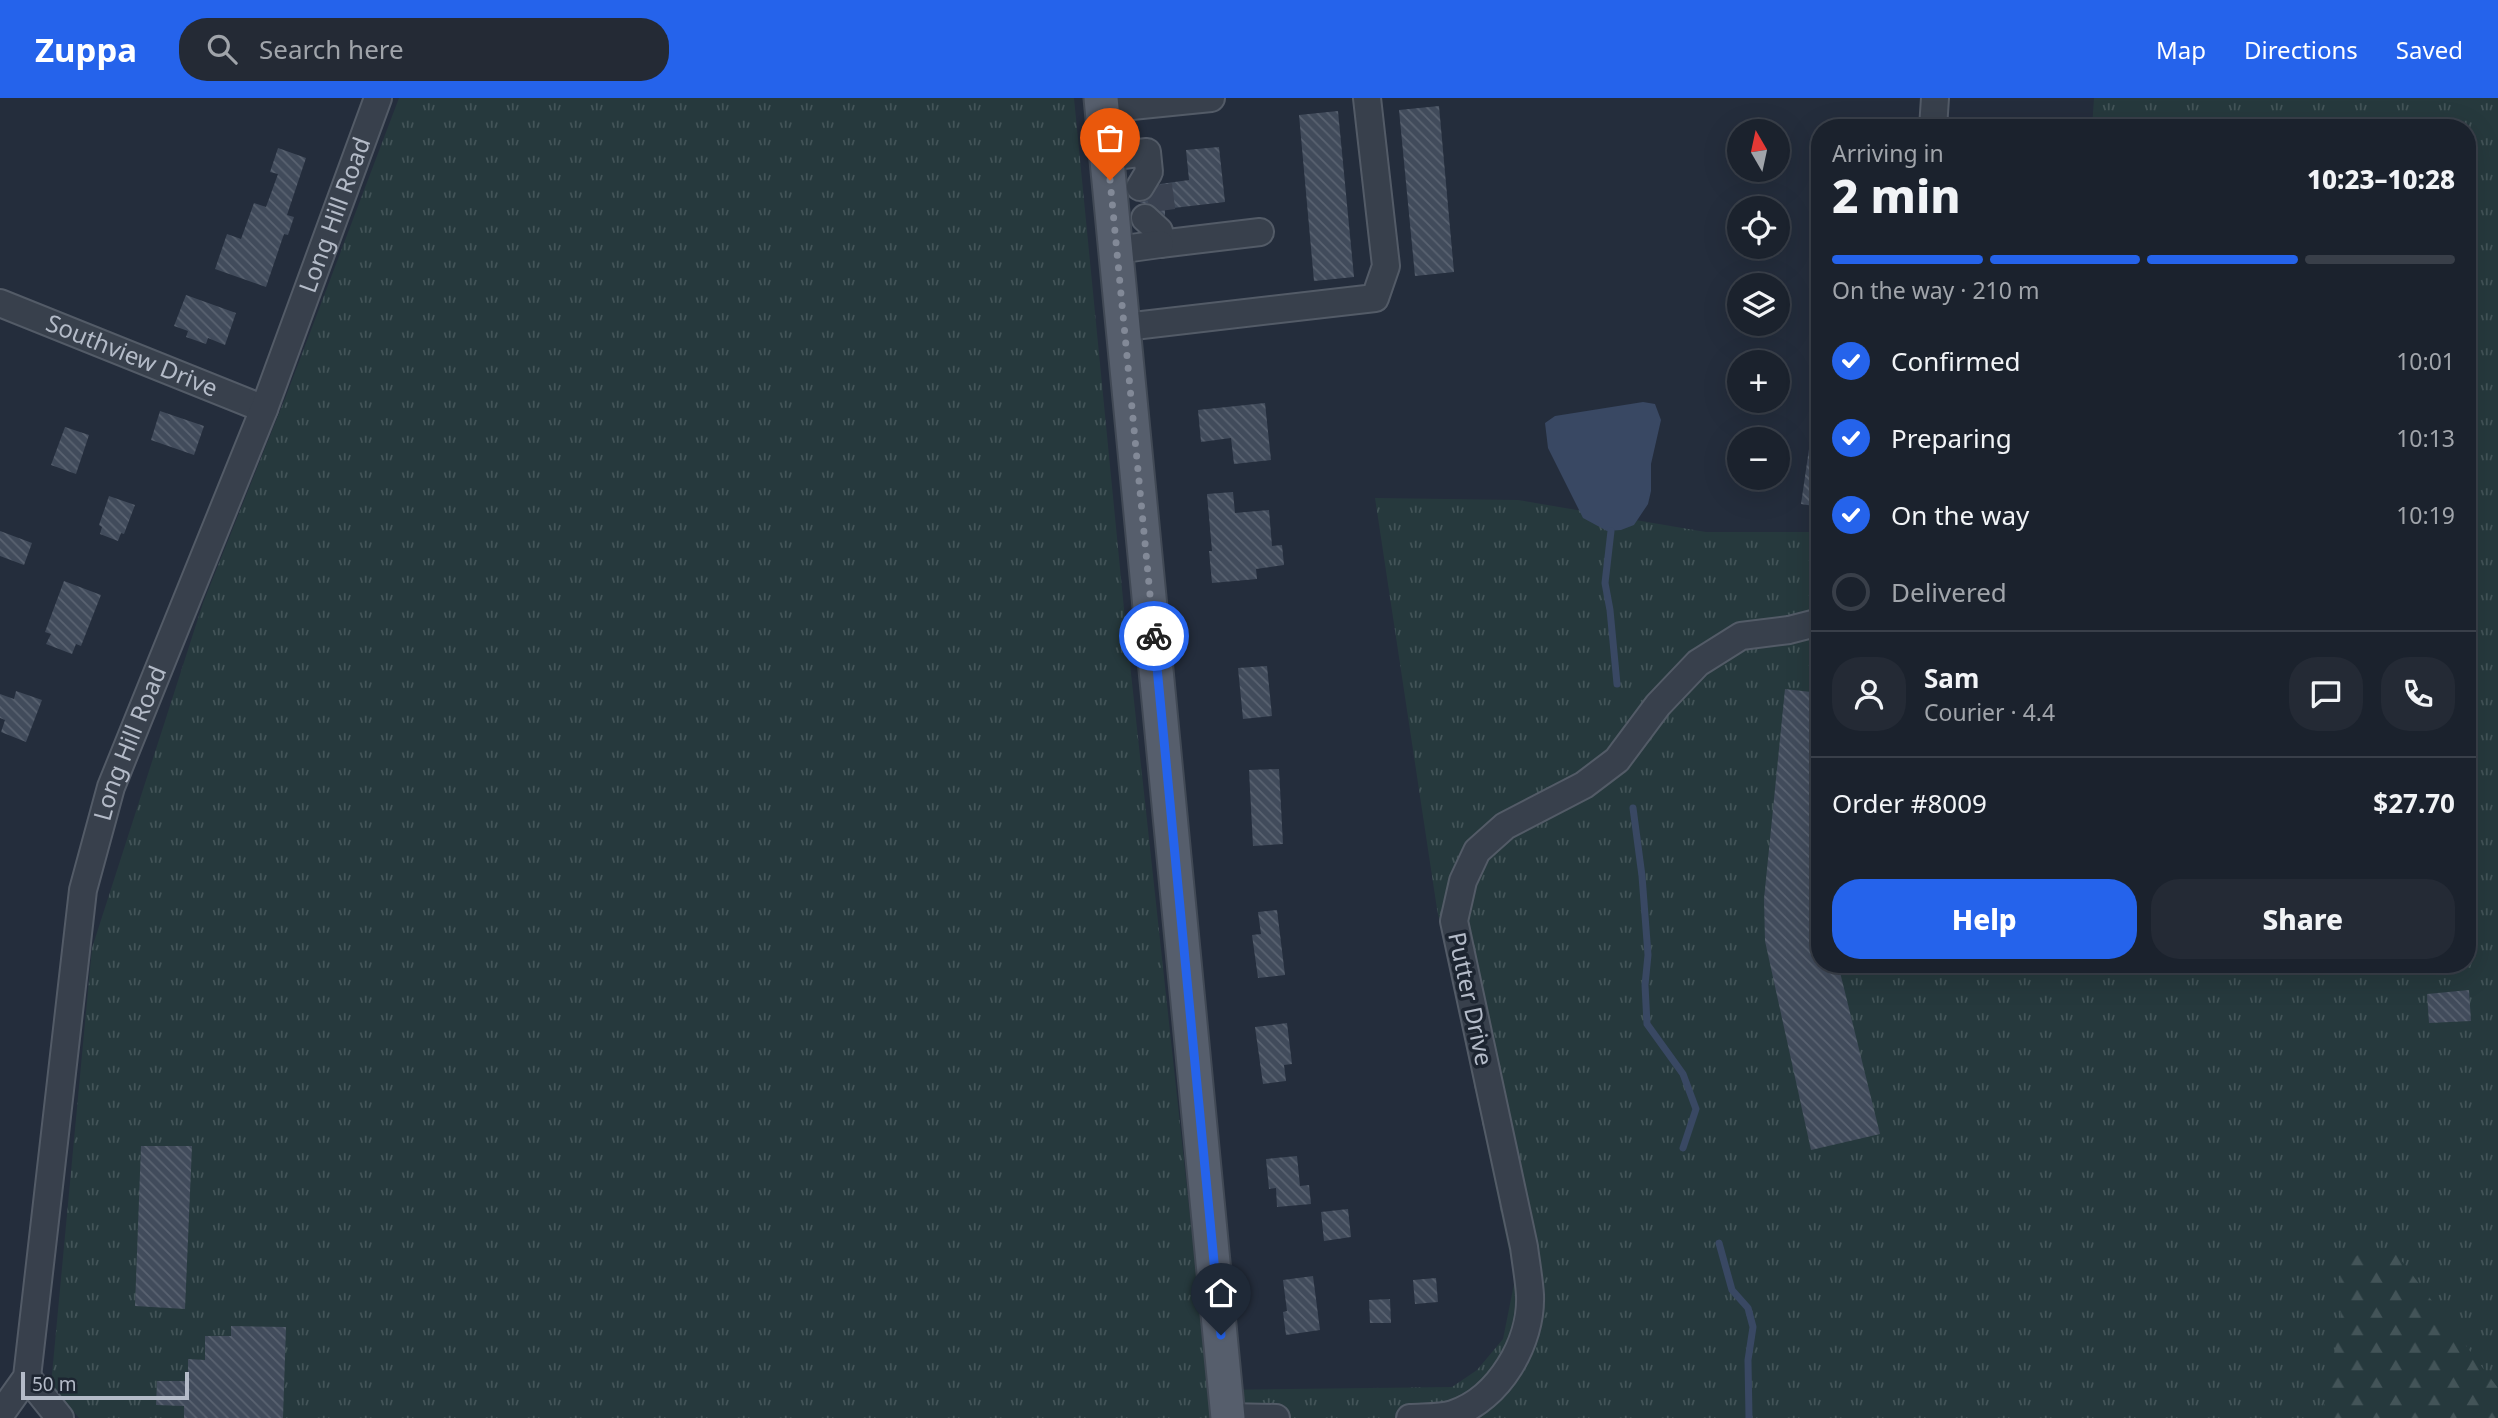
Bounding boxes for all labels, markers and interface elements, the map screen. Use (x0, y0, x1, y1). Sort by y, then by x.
search box (179, 18, 669, 81)
text: Zuppa (35, 27, 137, 72)
icon: search (203, 30, 241, 68)
text: Search here (259, 31, 404, 67)
text: Map (2156, 33, 2206, 66)
text: Directions (2244, 33, 2358, 66)
text: Saved (2396, 33, 2463, 66)
pin (1080, 108, 1140, 180)
icon: bag (1091, 119, 1129, 157)
north arrow (1727, 119, 1790, 182)
map controls (1727, 119, 1790, 490)
street label: Long Hill Road (290, 132, 377, 297)
text: Arriving in (1832, 137, 1944, 169)
text: 10:23–10:28 (2307, 161, 2455, 197)
text: 2 min (1832, 164, 1961, 226)
button: locate (1727, 196, 1790, 259)
button: layers (1727, 273, 1790, 336)
text: On the way · 210 m (1832, 274, 2039, 306)
street label: Southview Drive (42, 305, 223, 404)
icon: check (1832, 342, 1870, 380)
text: Confirmed (1891, 343, 2021, 379)
text: 10:01 (2396, 345, 2455, 377)
button: + (1727, 350, 1790, 413)
icon: check (1832, 419, 1870, 457)
text: Preparing (1891, 420, 2012, 456)
text: 10:13 (2396, 422, 2455, 454)
button: − (1727, 427, 1790, 490)
icon: check (1832, 496, 1870, 534)
text: On the way (1891, 497, 2029, 533)
text: 10:19 (2396, 499, 2455, 531)
text: Delivered (1891, 574, 2007, 610)
courier (1119, 601, 1189, 671)
icon: bike (1135, 617, 1173, 655)
button: person (1832, 657, 1906, 731)
button: chat (2289, 657, 2363, 731)
button: phone (2381, 657, 2455, 731)
text: Sam (1924, 660, 1979, 696)
street label: Long Hill Road (85, 661, 173, 824)
text: Courier · 4.4 (1924, 696, 2055, 728)
text: Order #8009 (1832, 785, 1987, 821)
text: $27.70 (2373, 785, 2455, 821)
button: Help (1832, 879, 2137, 959)
button: Share (2151, 879, 2455, 959)
street label: Putter Drive (1441, 929, 1502, 1069)
pin (1191, 1263, 1251, 1335)
icon: home (1202, 1274, 1240, 1312)
scale bar (21, 1369, 189, 1401)
text: 50 m (32, 1371, 76, 1397)

